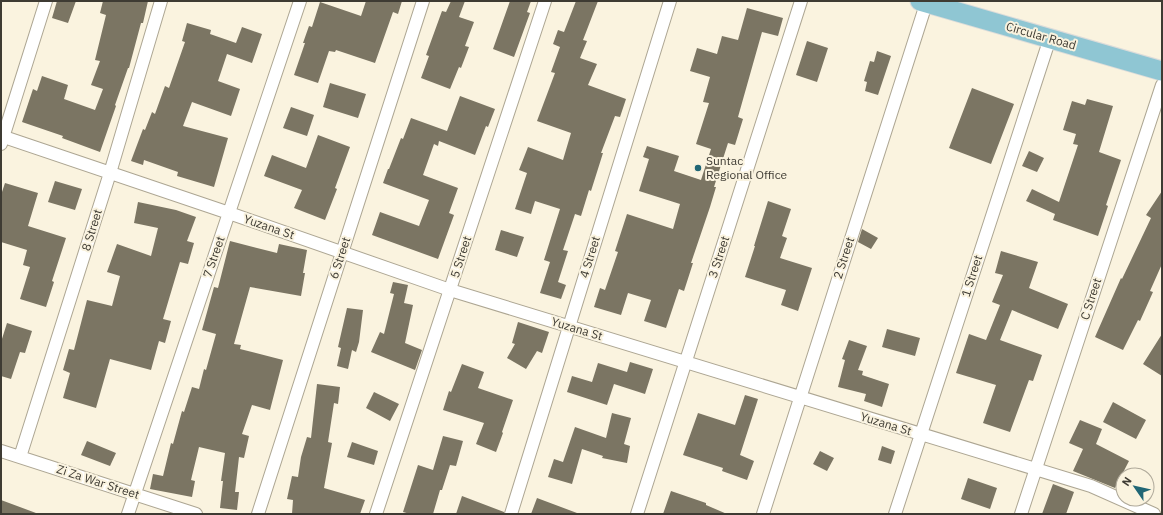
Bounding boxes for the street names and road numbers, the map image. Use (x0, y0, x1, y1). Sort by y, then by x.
street label: Circular Road (1004, 18, 1078, 53)
street label: 8 Street (78, 207, 105, 253)
street label: Yuzana St (242, 211, 297, 242)
street label: 7 Street (199, 234, 228, 280)
street label: 5 Street (447, 234, 474, 280)
street label: 4 Street (576, 234, 603, 280)
street label: 3 Street (705, 234, 732, 280)
street label: 6 Street (326, 235, 353, 281)
street label: 2 Street (830, 235, 857, 281)
street label: 1 Street (958, 253, 985, 299)
street label: C Street (1077, 276, 1104, 322)
street label: Yuzana St (550, 314, 605, 343)
street label: Yuzana St (859, 409, 914, 438)
street label: Zi Za War Street (55, 461, 141, 502)

